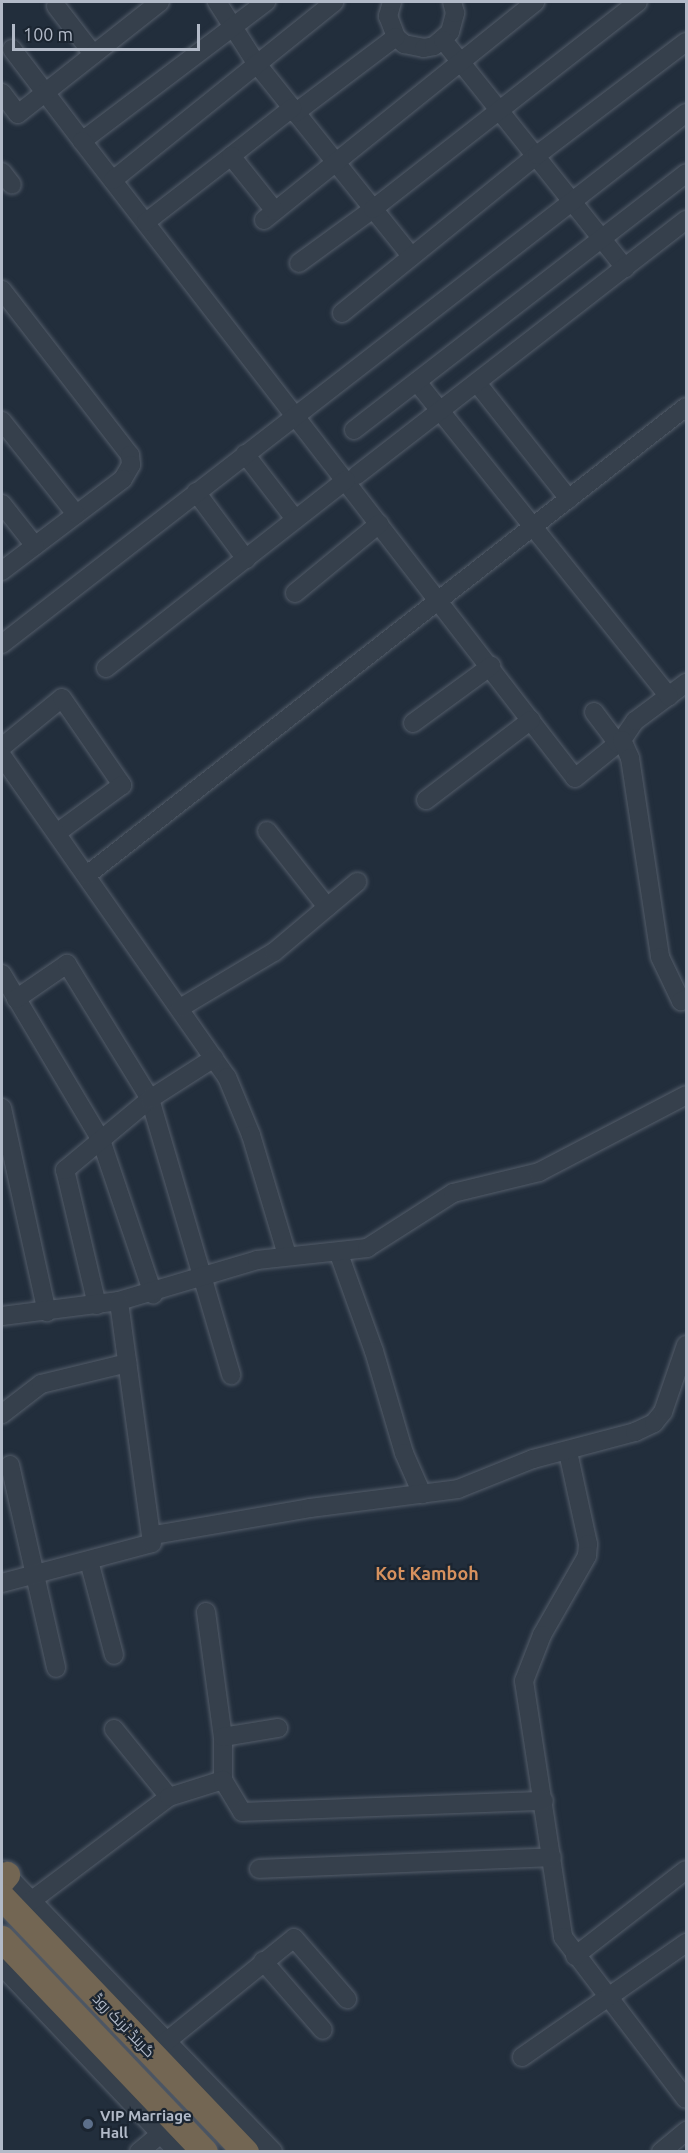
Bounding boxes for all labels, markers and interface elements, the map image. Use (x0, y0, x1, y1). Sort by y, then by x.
scale bar (15, 12, 202, 50)
text: 100 m (23, 24, 73, 44)
district label: Kot Kamboh (375, 1562, 479, 1584)
street label: گرینڈ ٹرنک روڈ (89, 1989, 159, 2061)
place label: VIP Marriage Hall (100, 2106, 192, 2141)
marker: VIP Marriage Hall (81, 2117, 95, 2131)

